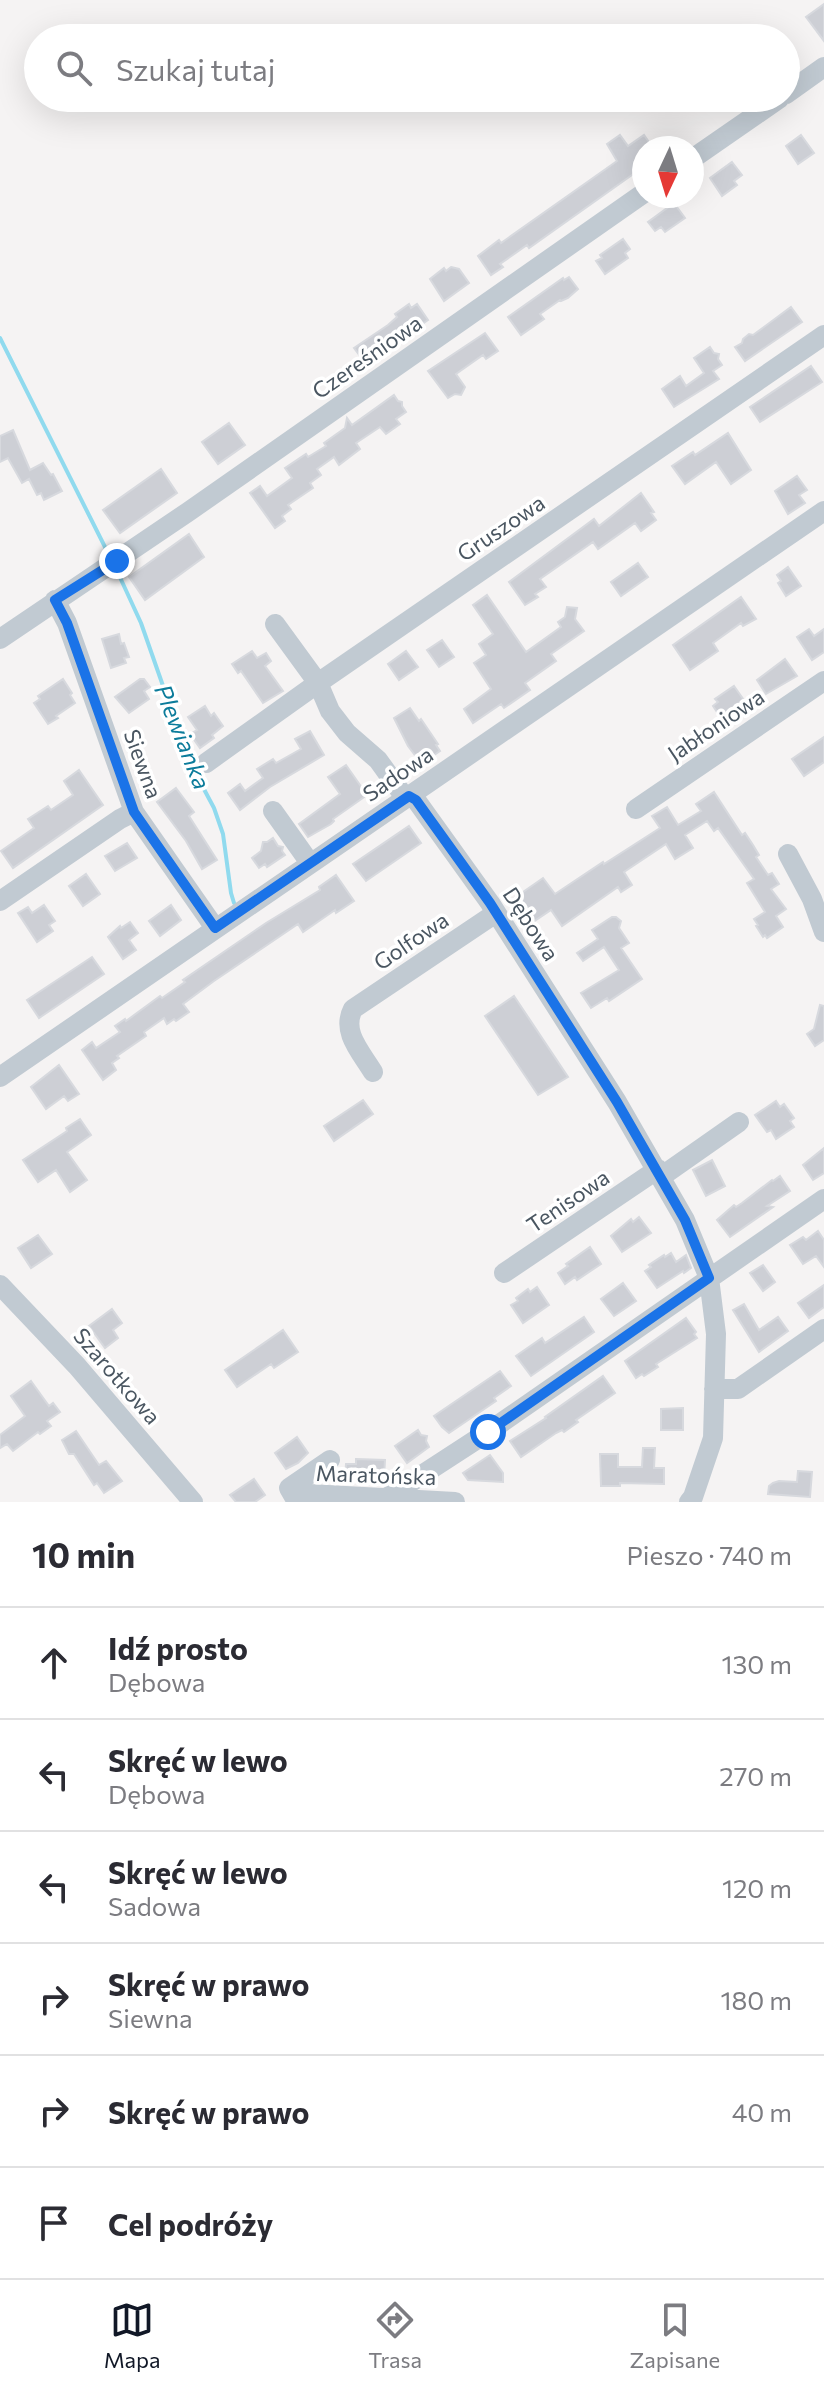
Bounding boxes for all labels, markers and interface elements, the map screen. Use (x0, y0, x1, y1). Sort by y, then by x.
search box (24, 24, 800, 112)
icon: search (52, 46, 96, 90)
text: Szukaj tutaj (116, 50, 275, 87)
north arrow (632, 136, 704, 208)
street label: Czereśniowa (307, 309, 427, 404)
street label: Gruszowa (452, 488, 550, 567)
route end (99, 543, 135, 579)
water label: Plewianka (149, 680, 218, 793)
street label: Jabłoniowa (662, 682, 769, 767)
street label: Siewna (119, 726, 168, 802)
street label: Sadowa (358, 740, 438, 807)
street label: Dębowa (498, 882, 565, 966)
street label: Golfowa (368, 906, 453, 975)
street label: Tenisowa (521, 1163, 614, 1238)
street label: Szarotkowa (68, 1322, 167, 1429)
route start (470, 1414, 506, 1450)
street label: Maratońska (315, 1459, 437, 1490)
text: 10 min (32, 1533, 135, 1575)
text: Pieszo · 740 m (627, 1539, 792, 1570)
text: Idź prosto (108, 1629, 248, 1666)
icon: ahead (32, 1641, 76, 1685)
text: 130 m (721, 1648, 792, 1679)
text: Dębowa (108, 1666, 205, 1697)
text: Skręć w lewo (108, 1741, 288, 1778)
icon: left (32, 1753, 76, 1797)
text: 270 m (719, 1760, 792, 1791)
text: Dębowa (108, 1778, 205, 1809)
text: Skręć w lewo (108, 1853, 288, 1890)
icon: left (32, 1865, 76, 1909)
text: 120 m (722, 1872, 792, 1903)
text: Sadowa (108, 1890, 201, 1921)
text: Skręć w prawo (108, 1965, 309, 2002)
icon: right (32, 1977, 76, 2021)
text: 180 m (720, 1984, 792, 2015)
text: Siewna (108, 2002, 193, 2033)
icon: right (32, 2089, 76, 2133)
text: Skręć w prawo (108, 2093, 309, 2130)
text: 40 m (732, 2096, 792, 2127)
icon: arrive (32, 2201, 76, 2245)
text: Cel podróży (108, 2205, 273, 2242)
tab: Mapa (104, 2298, 161, 2373)
tab: Trasa (368, 2298, 422, 2373)
tab: Zapisane (630, 2298, 720, 2373)

